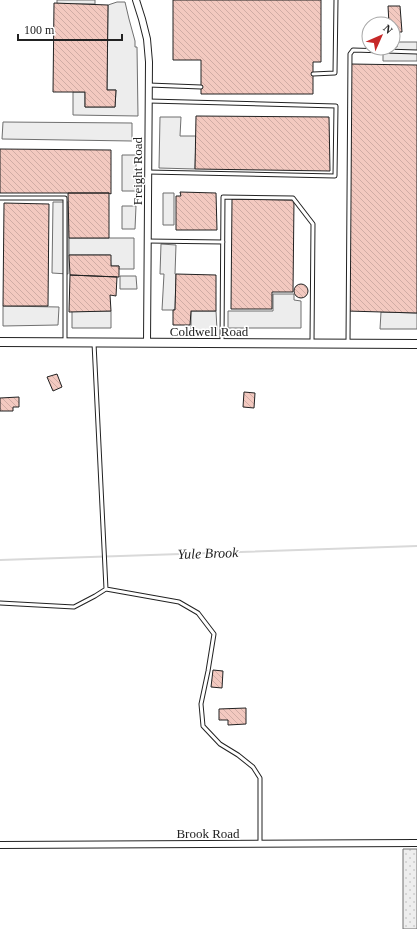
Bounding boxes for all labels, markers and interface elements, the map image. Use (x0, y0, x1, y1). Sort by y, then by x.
scale bar (18, 16, 122, 42)
north arrow (361, 16, 401, 56)
text: N (381, 22, 395, 36)
text: 100 m (24, 23, 55, 37)
street label: Freight Road (130, 136, 145, 205)
street label: Coldwell Road (170, 324, 249, 339)
water label: Yule Brook (177, 545, 239, 562)
street label: Brook Road (176, 826, 240, 841)

